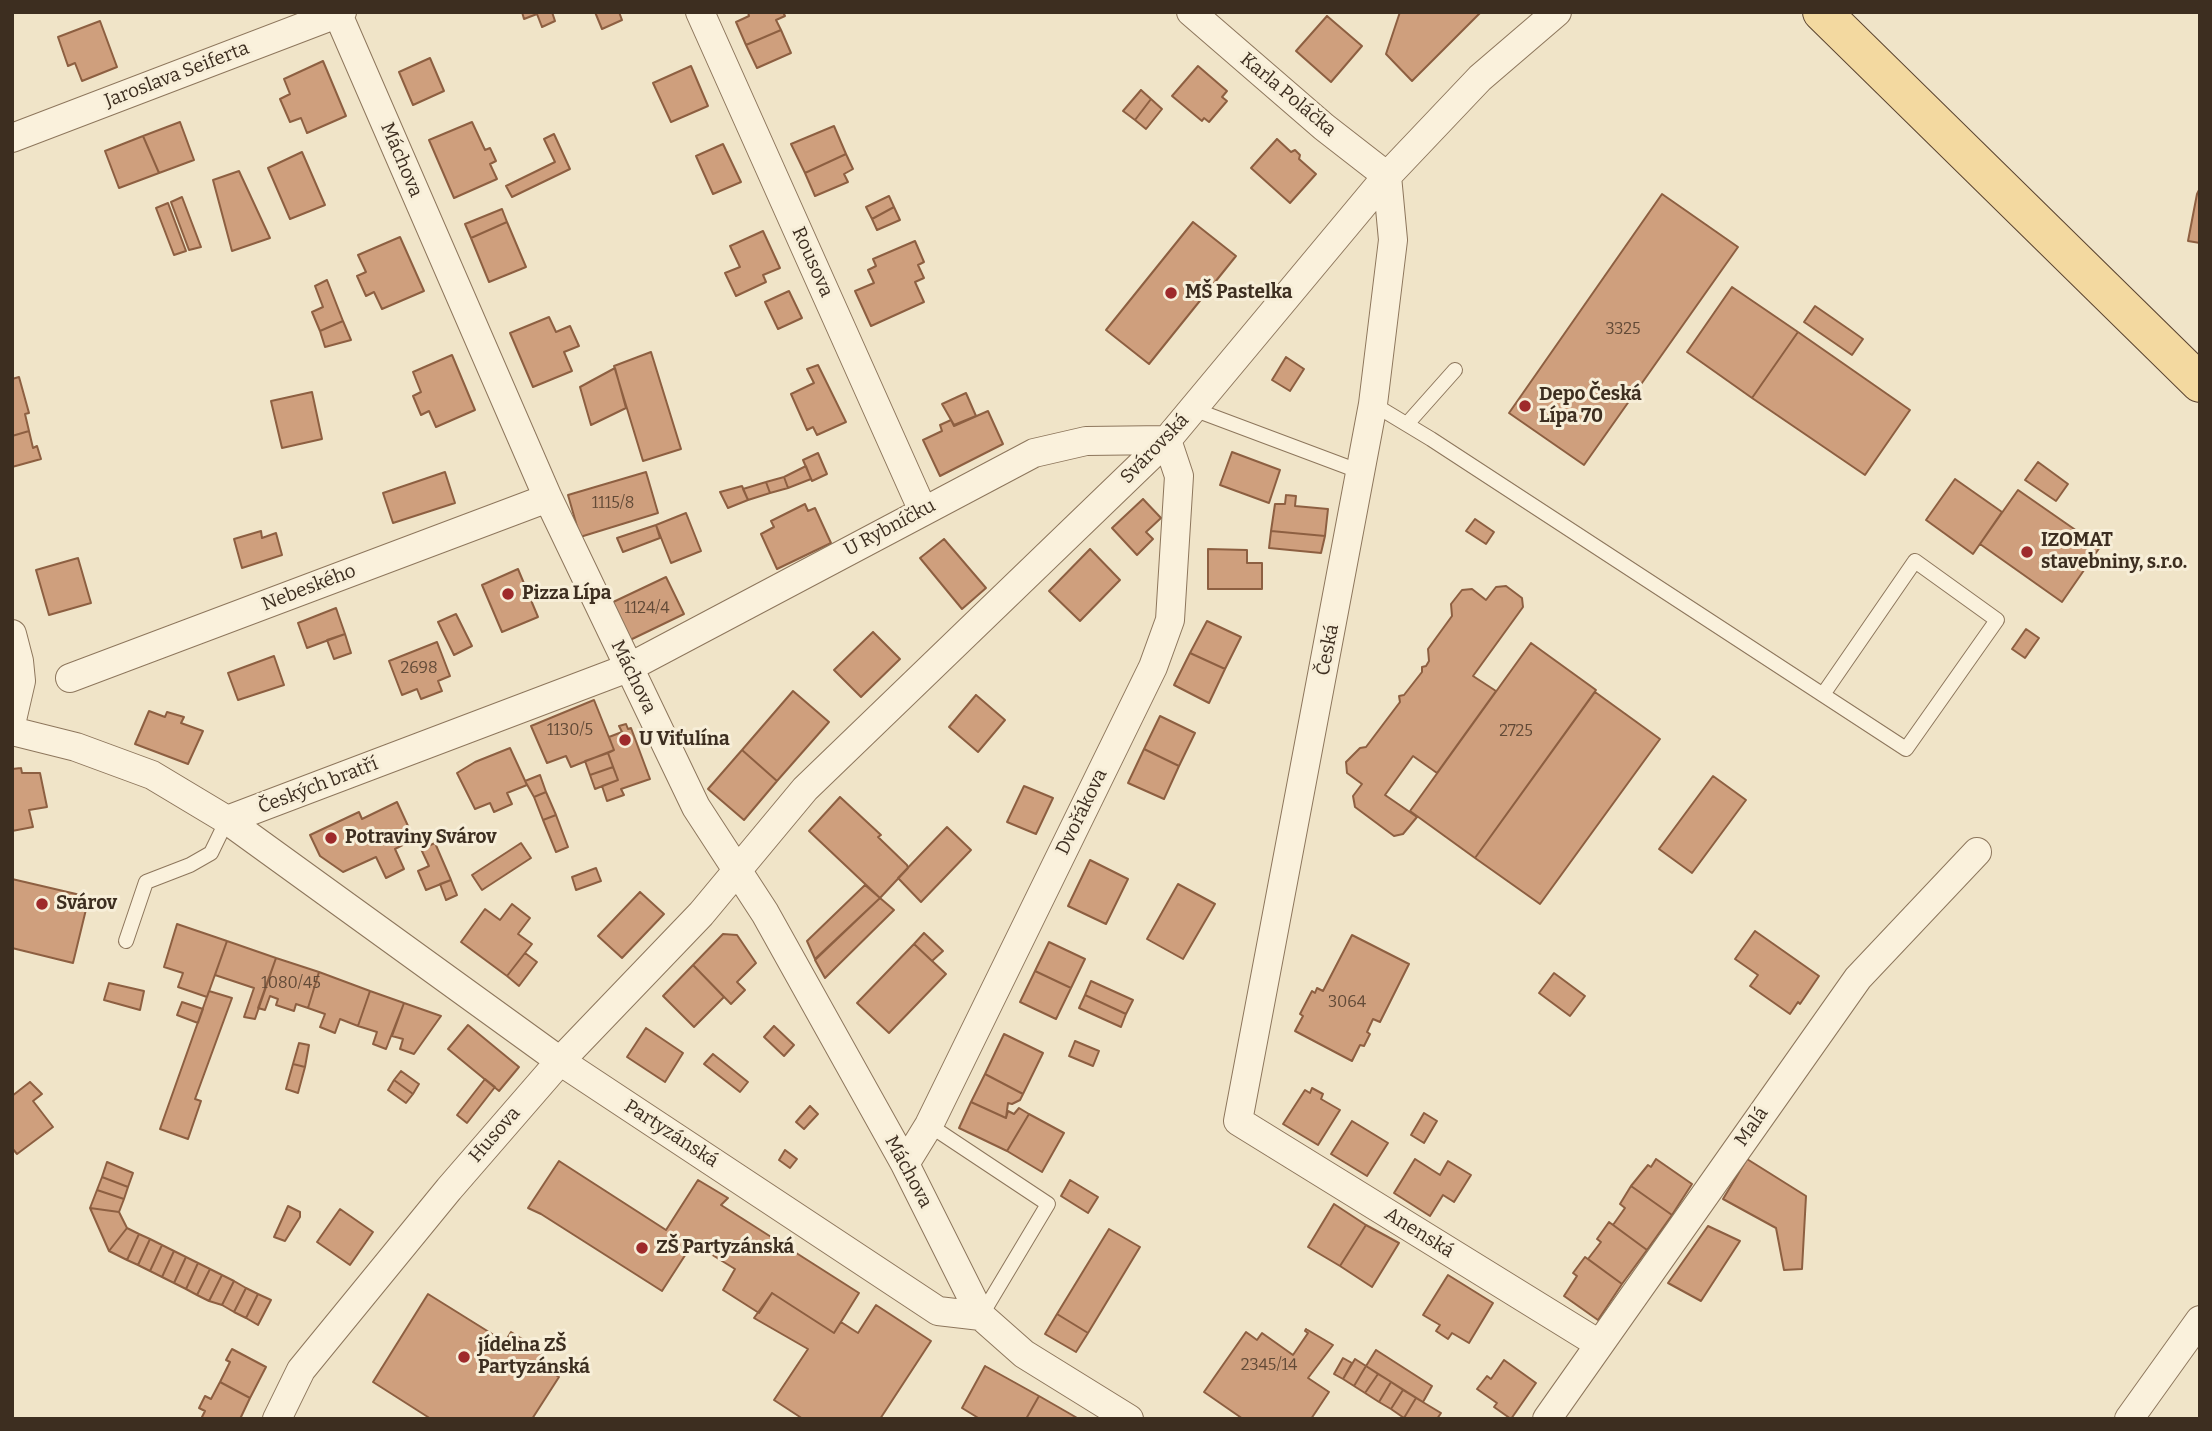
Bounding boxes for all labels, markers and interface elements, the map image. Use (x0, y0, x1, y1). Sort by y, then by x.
street label: Jaroslava Seiferta (102, 37, 252, 113)
street label: Karla Poláčka (1235, 48, 1341, 142)
street label: Máchova (375, 119, 427, 201)
street label: Rousova (786, 223, 838, 301)
place label: MŠ Pastelka (1185, 282, 1292, 304)
marker: MŠ Pastelka (1163, 285, 1179, 301)
house number: 3325 (1605, 320, 1641, 340)
place label: Depo Česká Lípa 70 (1539, 384, 1642, 428)
marker: Depo Česká Lípa 70 (1517, 398, 1533, 414)
street label: Svárovská (1116, 409, 1194, 489)
house number: 1115/8 (592, 494, 634, 514)
street label: U Rybníčku (840, 494, 940, 562)
place label: IZOMAT stavebniny, s.r.o. (2041, 530, 2187, 574)
marker: IZOMAT stavebniny, s.r.o. (2019, 544, 2035, 560)
street label: Nebeského (259, 560, 359, 616)
place label: Pizza Lípa (522, 583, 611, 605)
marker: Pizza Lípa (500, 586, 516, 602)
house number: 1124/4 (624, 599, 670, 619)
street label: Česká (1312, 622, 1344, 678)
street label: Máchova (605, 637, 661, 717)
house number: 2698 (400, 659, 438, 679)
house number: 1130/5 (547, 721, 593, 741)
house number: 2725 (1499, 722, 1533, 742)
place label: U Viťulína (639, 729, 730, 751)
marker: U Viťulína (617, 732, 633, 748)
street label: Českých bratří (255, 753, 381, 819)
street label: Dvořákova (1051, 765, 1113, 859)
place label: Potraviny Svárov (345, 827, 497, 849)
marker: Potraviny Svárov (323, 830, 339, 846)
place label: Svárov (56, 893, 117, 915)
marker: Svárov (34, 896, 50, 912)
house number: 1080/45 (261, 974, 321, 994)
house number: 3064 (1328, 993, 1366, 1013)
street label: Partyzánská (620, 1095, 722, 1173)
street label: Husova (465, 1102, 525, 1168)
street label: Malá (1730, 1103, 1774, 1151)
street label: Máchova (879, 1132, 937, 1212)
street label: Anenská (1380, 1203, 1458, 1263)
place label: ZŠ Partyzánská (656, 1237, 794, 1259)
marker: ZŠ Partyzánská (634, 1240, 650, 1256)
place label: jídelna ZŠ Partyzánská (478, 1335, 590, 1379)
marker: jídelna ZŠ Partyzánská (456, 1349, 472, 1365)
house number: 2345/14 (1241, 1356, 1297, 1376)

